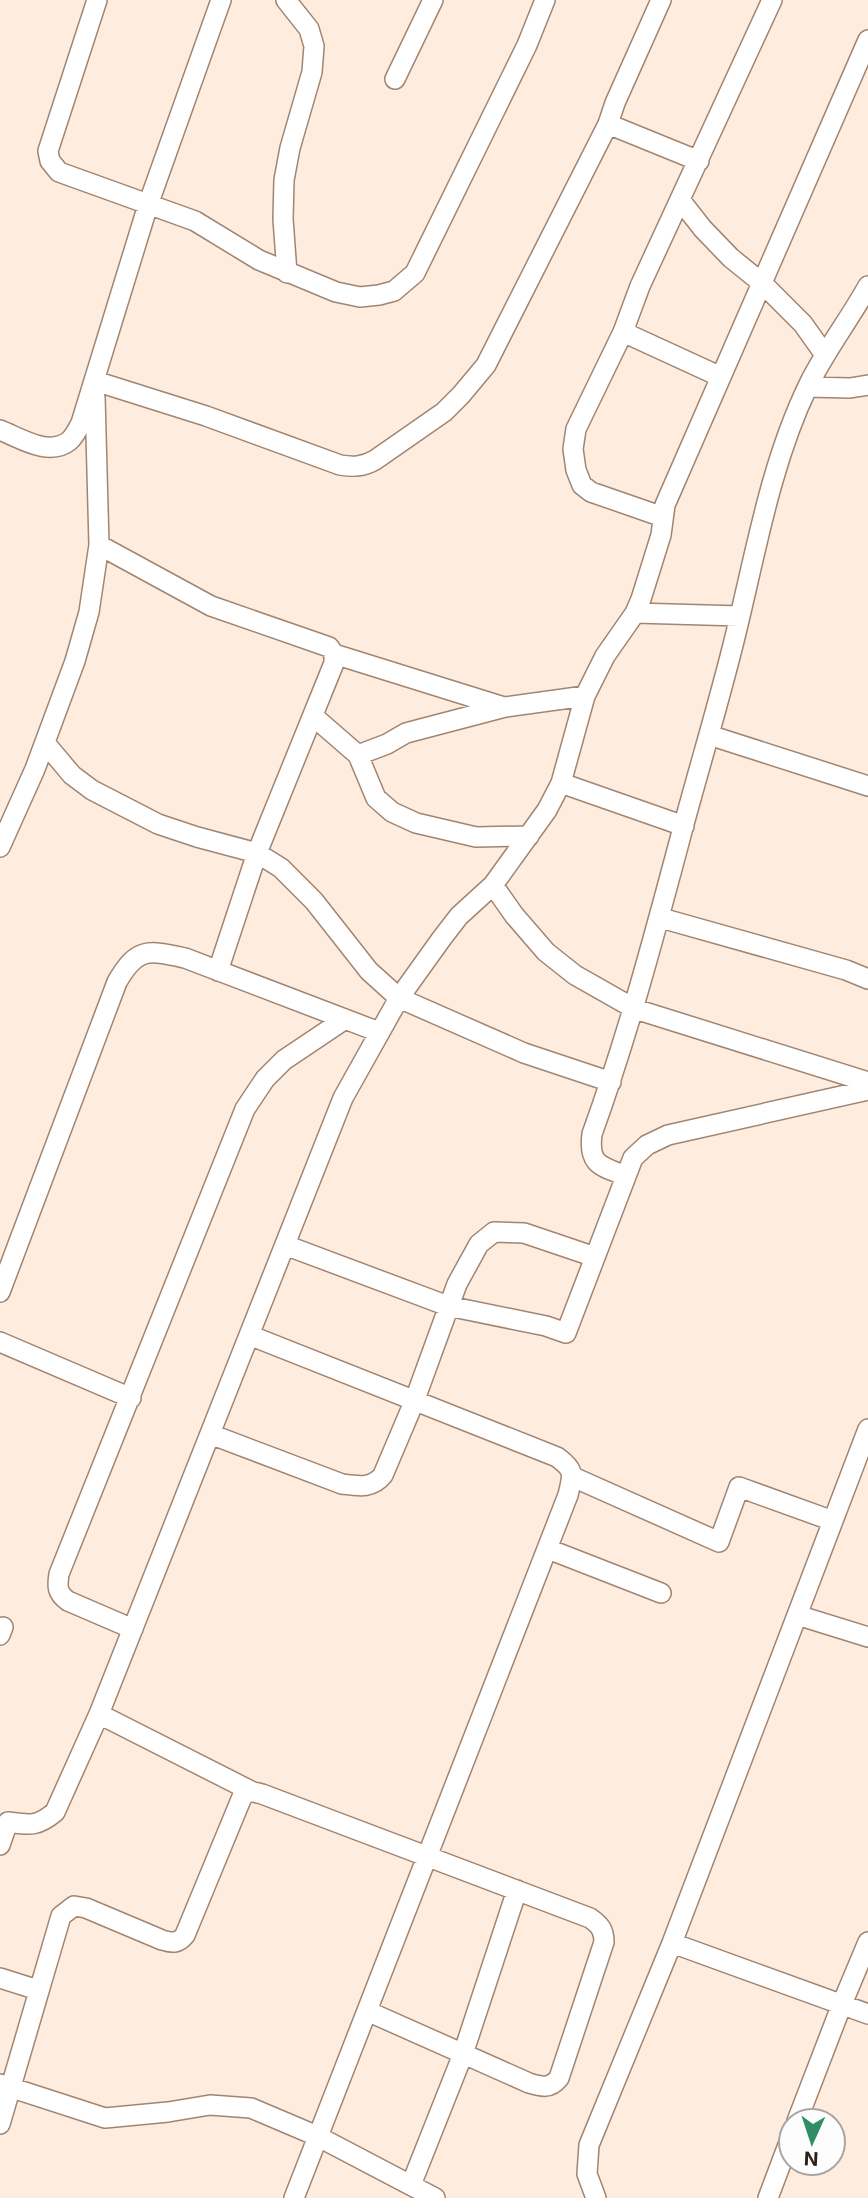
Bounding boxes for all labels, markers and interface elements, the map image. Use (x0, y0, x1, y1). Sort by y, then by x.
north arrow (777, 2107, 847, 2177)
text: N (803, 2147, 819, 2170)

